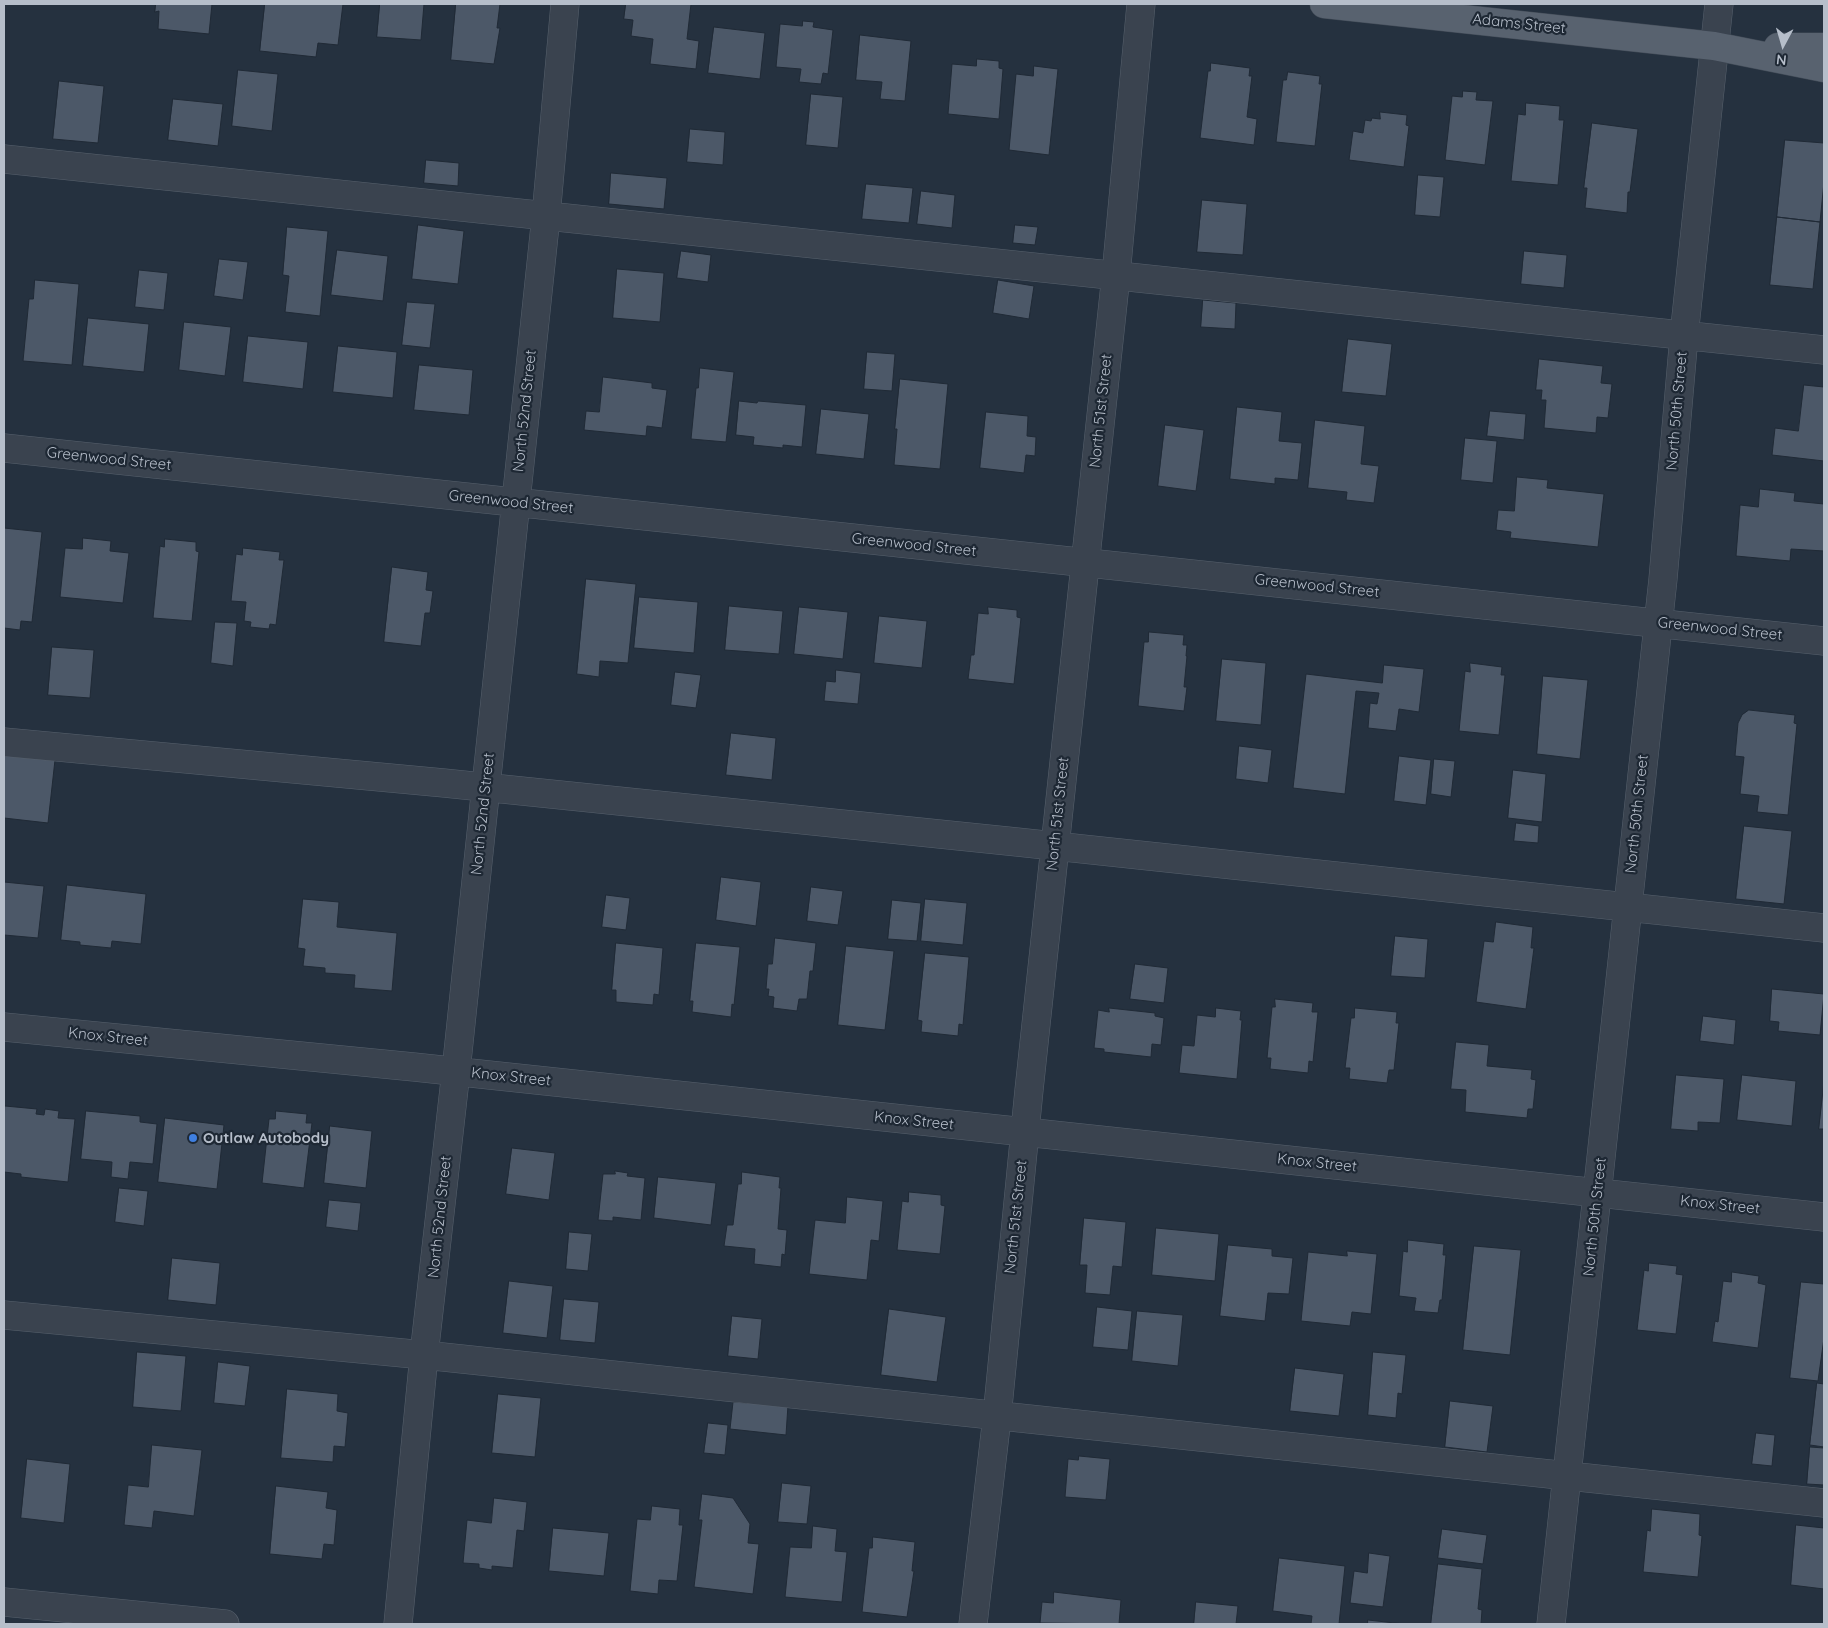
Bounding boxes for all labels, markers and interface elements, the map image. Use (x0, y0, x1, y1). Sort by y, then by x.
street label: Adams Street (1471, 10, 1567, 38)
north arrow (1758, 20, 1808, 70)
text: N (1775, 50, 1788, 69)
street label: North 52nd Street (510, 349, 540, 473)
street label: North 50th Street (1663, 351, 1691, 471)
street label: North 51st Street (1086, 353, 1116, 469)
street label: Greenwood Street (46, 444, 172, 474)
street label: Greenwood Street (448, 487, 574, 517)
street label: Greenwood Street (851, 530, 977, 560)
street label: Greenwood Street (1254, 571, 1380, 601)
street label: Greenwood Street (1657, 614, 1783, 644)
street label: North 52nd Street (468, 752, 498, 876)
street label: North 50th Street (1622, 754, 1652, 874)
street label: North 51st Street (1043, 756, 1073, 872)
street label: Knox Street (67, 1024, 149, 1050)
street label: Knox Street (470, 1064, 552, 1090)
street label: Knox Street (873, 1108, 955, 1134)
place label: Outlaw Autobody (203, 1129, 329, 1147)
marker: Outlaw Autobody (187, 1132, 199, 1144)
street label: Knox Street (1276, 1150, 1358, 1176)
street label: North 52nd Street (425, 1155, 455, 1279)
street label: North 50th Street (1580, 1157, 1610, 1277)
street label: North 51st Street (1001, 1159, 1031, 1275)
street label: Knox Street (1679, 1192, 1761, 1218)

